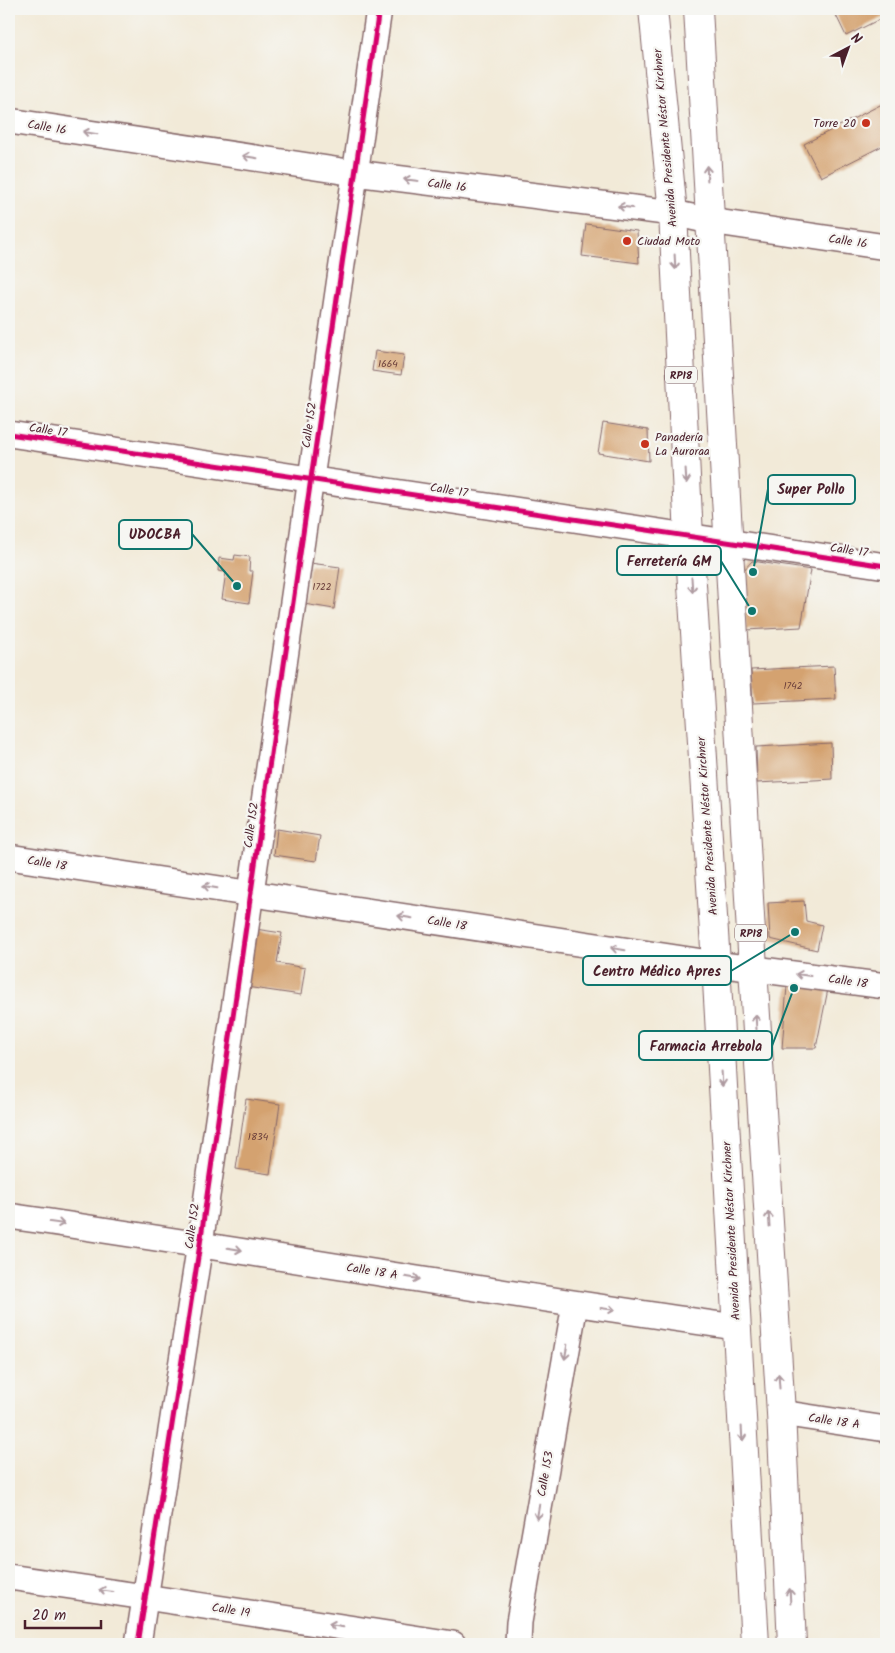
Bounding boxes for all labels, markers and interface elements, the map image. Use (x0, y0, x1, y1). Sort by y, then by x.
north arrow (822, 22, 872, 72)
text: N (845, 28, 867, 50)
street label: Avenida Presidente Néstor Kirchner (648, 47, 683, 228)
place label: Torre 20 (813, 114, 856, 133)
street label: Calle 16 (26, 115, 68, 140)
marker: Torre 20 (860, 117, 872, 129)
one-way arrow (82, 128, 98, 138)
one-way arrow (243, 152, 259, 162)
one-way arrow (703, 165, 712, 181)
street label: Calle 16 (426, 174, 468, 197)
one-way arrow (404, 175, 420, 185)
one-way arrow (617, 202, 633, 212)
street label: Calle 16 (827, 229, 869, 254)
place label: Ciudad Moto (637, 232, 700, 251)
marker: Ciudad Moto (621, 235, 633, 247)
one-way arrow (671, 253, 680, 269)
house number: 1664 (378, 356, 398, 372)
road number: RP18 (665, 366, 697, 384)
street label: Calle 152 (297, 401, 322, 449)
street label: Calle 17 (28, 418, 69, 443)
place label: Panadería La Auroraa (655, 428, 710, 461)
marker: Panadería La Auroraa (639, 438, 651, 450)
one-way arrow (681, 468, 690, 484)
callout: Super Pollo (768, 475, 855, 504)
street label: Calle 17 (429, 478, 470, 503)
text: Super Pollo (777, 479, 845, 501)
callout: UDOCBA (119, 520, 192, 549)
text: UDOCBA (129, 524, 181, 546)
street label: Calle 17 (829, 538, 870, 563)
callout: Ferretería GM (617, 546, 721, 575)
text: Ferretería GM (627, 551, 712, 573)
one-way arrow (687, 577, 696, 593)
house number: 1722 (312, 579, 332, 595)
house number: 1742 (783, 678, 803, 694)
street label: Avenida Presidente Néstor Kirchner (692, 735, 723, 916)
street label: Calle 152 (239, 801, 264, 849)
street label: Calle 18 (26, 851, 69, 876)
one-way arrow (203, 882, 219, 892)
street label: Calle 18 (426, 911, 469, 936)
one-way arrow (398, 912, 414, 922)
road number: RP18 (735, 924, 767, 941)
one-way arrow (610, 944, 626, 954)
callout: Centro Médico Apres (583, 956, 731, 985)
text: Centro Médico Apres (593, 961, 721, 983)
street label: Calle 18 (827, 969, 870, 994)
one-way arrow (796, 970, 812, 980)
one-way arrow (752, 1014, 761, 1030)
callout: Farmacia Arrebola (639, 1031, 772, 1060)
text: Farmacia Arrebola (650, 1036, 762, 1058)
one-way arrow (718, 1071, 727, 1087)
house number: 1834 (248, 1129, 269, 1145)
street label: Avenida Presidente Néstor Kirchner (717, 1140, 746, 1321)
street label: Calle 152 (180, 1202, 205, 1250)
one-way arrow (764, 1211, 773, 1227)
one-way arrow (49, 1218, 65, 1228)
one-way arrow (227, 1245, 243, 1255)
street label: Calle 18 A (345, 1258, 399, 1285)
one-way arrow (404, 1273, 420, 1283)
one-way arrow (599, 1304, 615, 1314)
one-way arrow (561, 1344, 571, 1360)
one-way arrow (775, 1373, 784, 1389)
street label: Calle 18 A (807, 1408, 861, 1435)
one-way arrow (738, 1426, 747, 1442)
street label: Calle 153 (532, 1450, 559, 1498)
one-way arrow (533, 1504, 543, 1520)
one-way arrow (98, 1586, 114, 1596)
one-way arrow (785, 1588, 794, 1604)
scale bar (25, 1598, 101, 1630)
street label: Calle 19 (210, 1598, 252, 1623)
text: 20 m (32, 1604, 66, 1628)
one-way arrow (328, 1621, 344, 1631)

